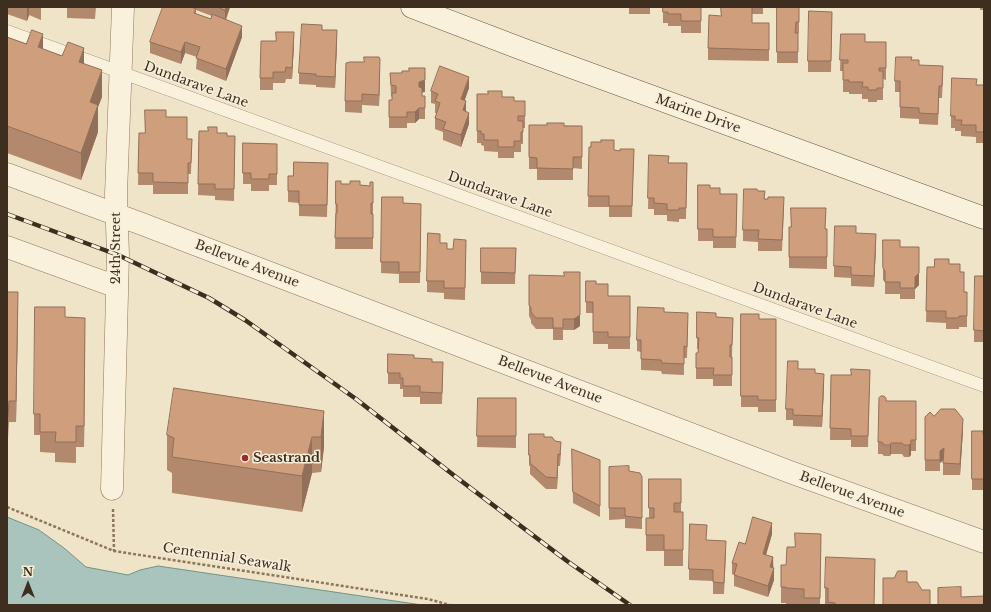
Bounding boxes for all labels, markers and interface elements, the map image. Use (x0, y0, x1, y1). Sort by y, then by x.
street label: Dundarave Lane (142, 59, 250, 111)
street label: Marine Drive (653, 91, 743, 137)
street label: Dundarave Lane (446, 169, 554, 221)
street label: 24th Street (108, 212, 124, 284)
street label: Bellevue Avenue (193, 237, 301, 291)
street label: Dundarave Lane (751, 280, 859, 332)
street label: Bellevue Avenue (496, 353, 604, 407)
place label: Seastrand (253, 450, 320, 466)
marker: Seastrand (240, 453, 250, 463)
street label: Bellevue Avenue (797, 469, 907, 521)
street label: Centennial Seawalk (162, 540, 292, 576)
north arrow (8, 564, 48, 604)
text: N (23, 565, 33, 579)

